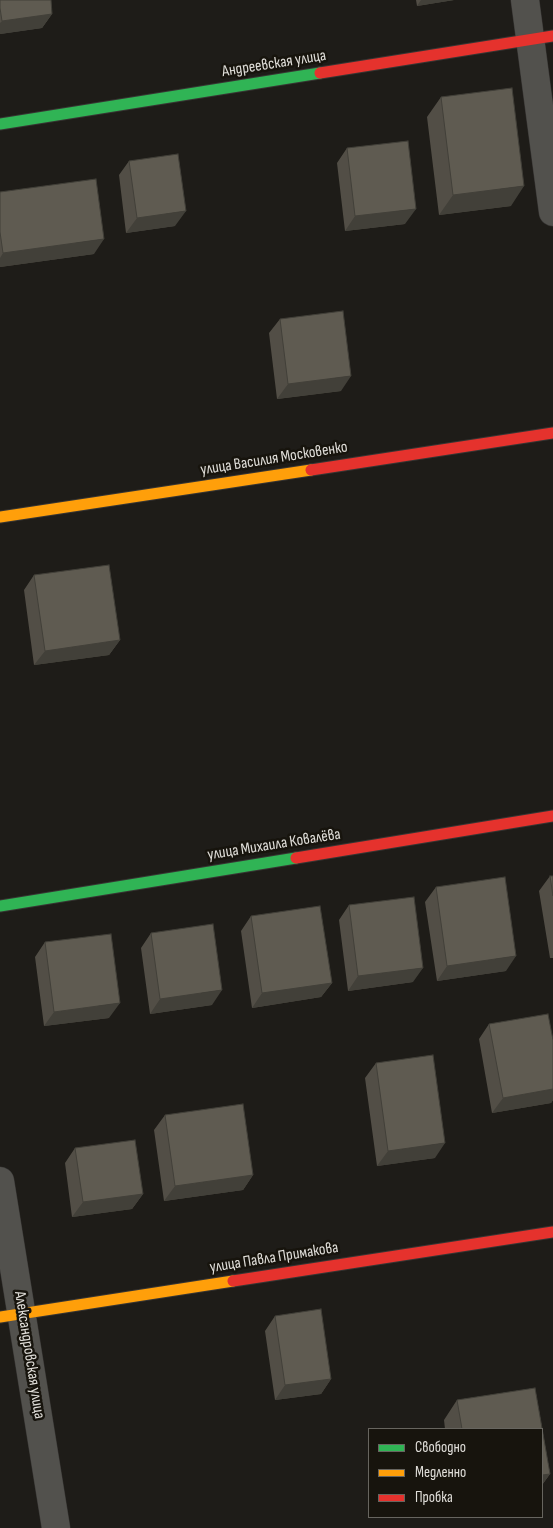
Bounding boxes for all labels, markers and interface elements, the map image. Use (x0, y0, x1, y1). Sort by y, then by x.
street label: Андреевская улица (221, 46, 327, 82)
street label: улица Василия Московенко (199, 438, 349, 480)
street label: улица Михаила Ковалёва (206, 825, 342, 865)
street label: улица Павла Примакова (208, 1238, 340, 1278)
street label: Александровская улица (9, 1290, 49, 1420)
legend (368, 1428, 543, 1518)
text: Свободно (415, 1438, 466, 1457)
text: Медленно (415, 1463, 466, 1482)
text: Пробка (415, 1488, 453, 1507)

